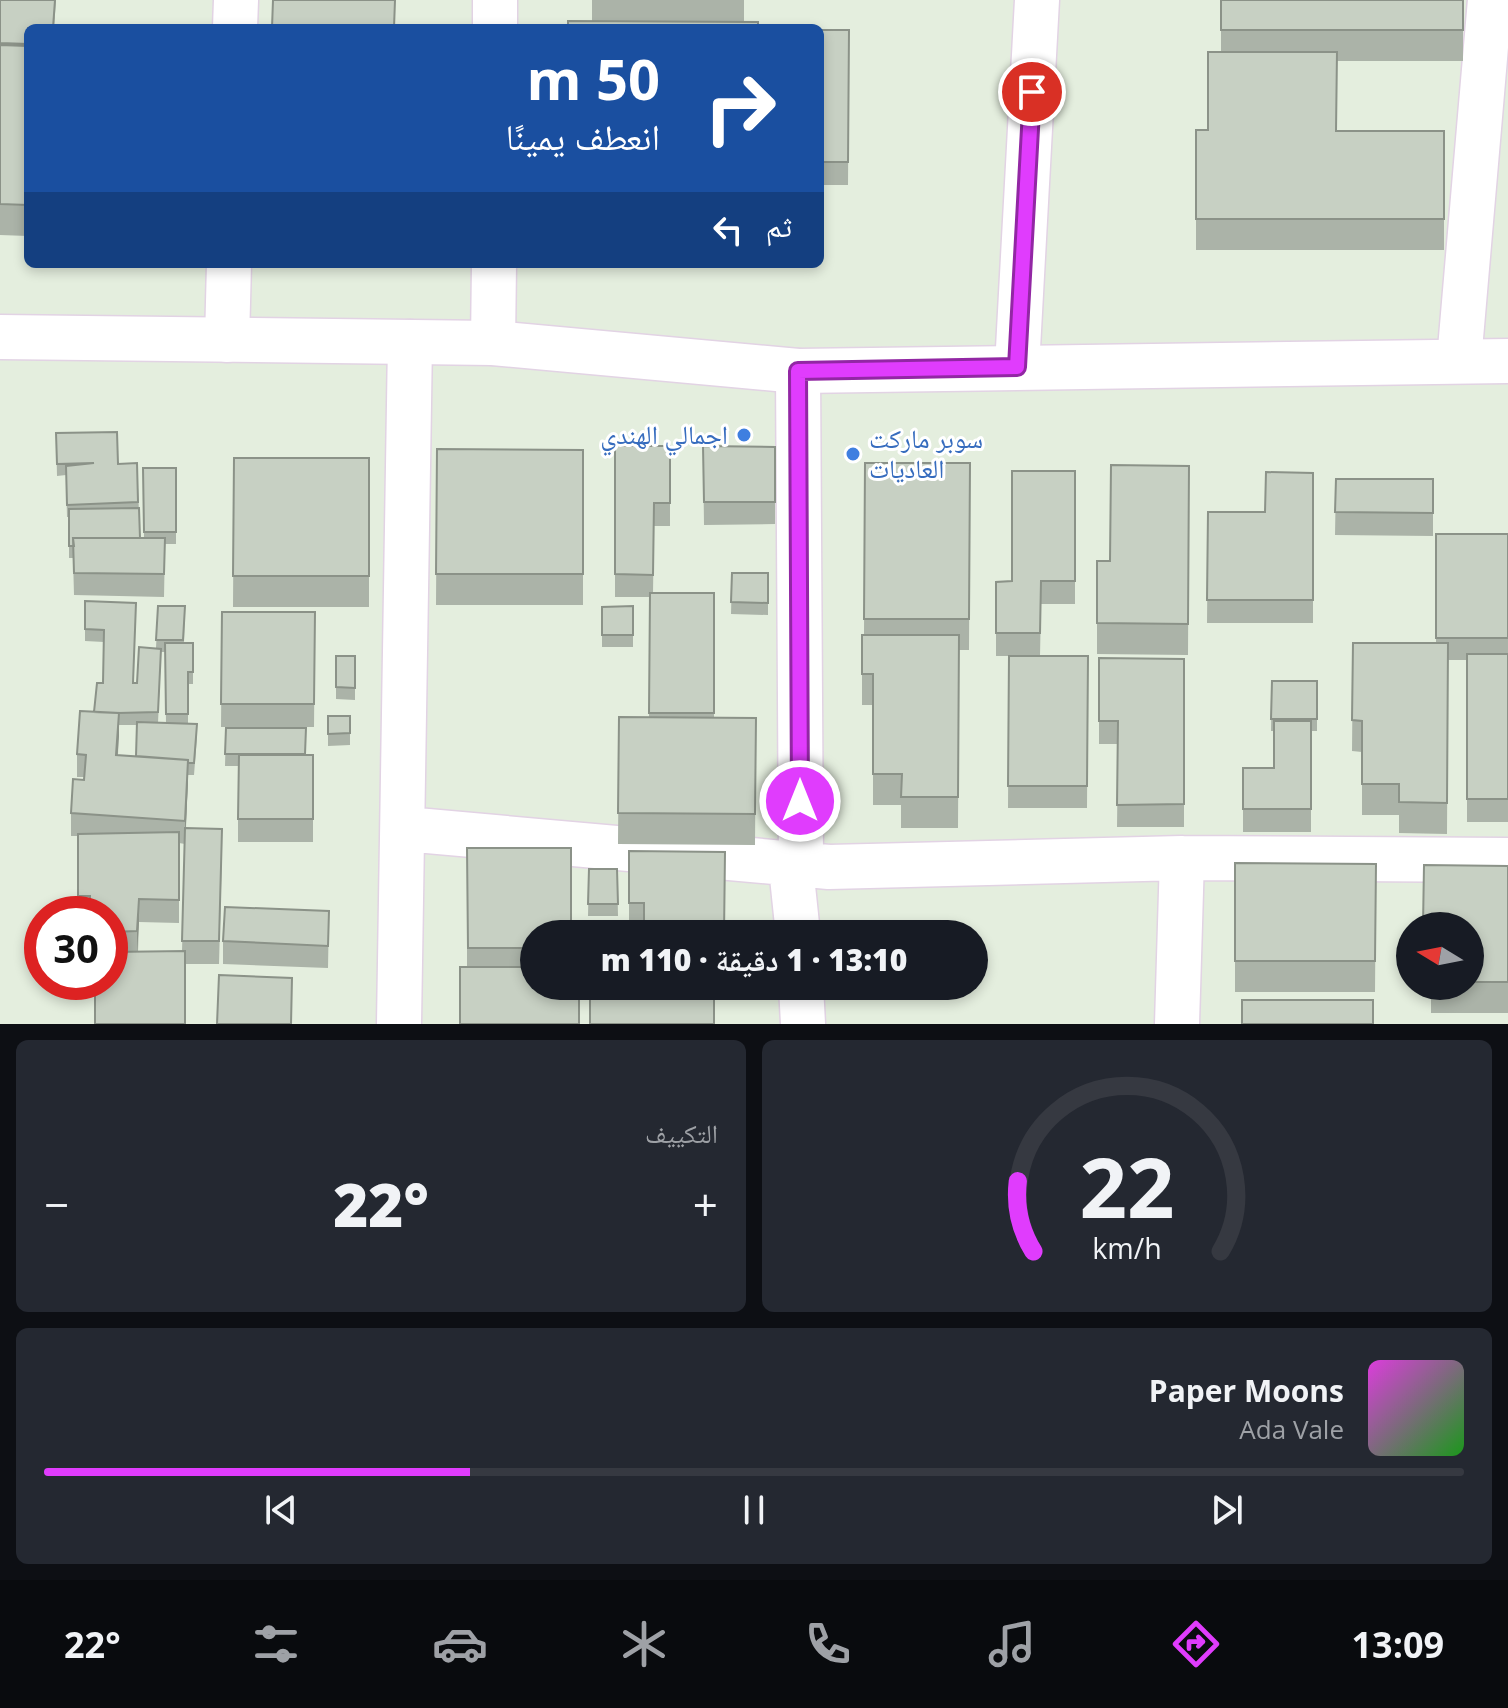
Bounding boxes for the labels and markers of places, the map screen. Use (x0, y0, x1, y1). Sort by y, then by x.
pin (998, 58, 1066, 126)
place label: اجمالي الهندي (600, 416, 728, 456)
place label: سوبر ماركت العاديات (869, 420, 983, 486)
marker: اجمالي الهندي (735, 426, 753, 444)
marker: سوبر ماركت العاديات (844, 445, 862, 463)

